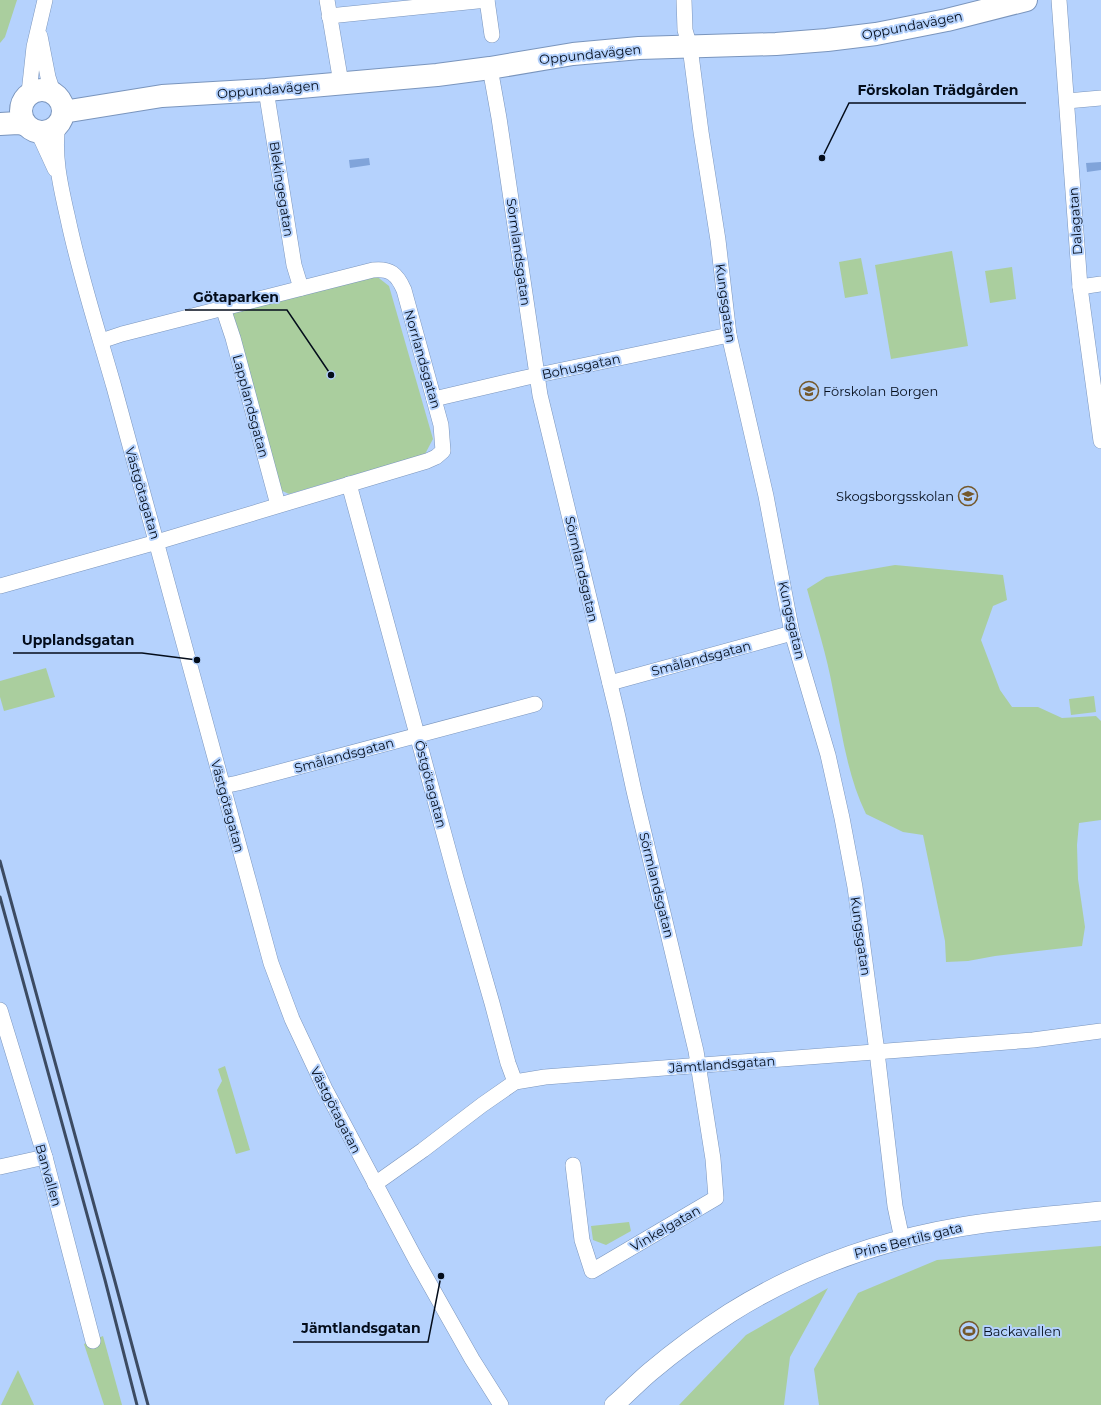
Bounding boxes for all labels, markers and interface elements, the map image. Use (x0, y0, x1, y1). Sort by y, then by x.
street label: Oppundavägen (860, 7, 964, 43)
street label: Oppundavägen (538, 41, 642, 67)
street label: Oppundavägen (216, 77, 320, 101)
callout: Förskolan Trädgården (849, 77, 1026, 103)
text: Förskolan Trädgården (858, 81, 1018, 99)
street label: Blekingegatan (267, 140, 297, 238)
street label: Dalagatan (1065, 187, 1085, 255)
street label: Sörmlandsgatan (504, 197, 534, 307)
street label: Kungsgatan (713, 262, 739, 344)
callout: Götaparken (185, 284, 287, 310)
text: Götaparken (193, 288, 279, 306)
street label: Norrlandsgatan (401, 308, 445, 410)
street label: Bohusgatan (540, 350, 622, 382)
street label: Lapplandsgatan (230, 353, 272, 459)
school or university icon: Förskolan Borgen (798, 380, 820, 402)
place label: Förskolan Borgen (823, 383, 938, 399)
street label: Västgötagatan (122, 445, 164, 541)
school or university icon: Skogsborgsskolan (957, 485, 979, 507)
place label: Skogsborgsskolan (836, 488, 954, 504)
street label: Sörmlandsgatan (562, 514, 602, 624)
street label: Kungsgatan (775, 579, 809, 661)
callout: Upplandsgatan (13, 627, 142, 653)
text: Upplandsgatan (22, 631, 134, 649)
street label: Smålandsgatan (649, 637, 753, 679)
street label: Smålandsgatan (292, 734, 396, 776)
street label: Östgötagatan (412, 738, 450, 830)
street label: Västgötagatan (208, 758, 248, 854)
street label: Sörmlandsgatan (636, 831, 678, 939)
street label: Kungsgatan (848, 895, 874, 977)
street label: Jämtlandsgatan (667, 1052, 776, 1076)
street label: Västgötagatan (307, 1064, 365, 1156)
street label: Banvallen (32, 1142, 66, 1208)
street label: Vinkelgatan (627, 1202, 703, 1254)
street label: Prins Bertils gata (852, 1219, 964, 1261)
callout: Jämtlandsgatan (293, 1316, 428, 1342)
text: Jämtlandsgatan (300, 1319, 421, 1337)
sports icon: Backavallen (958, 1320, 980, 1342)
place label: Backavallen (983, 1323, 1061, 1339)

